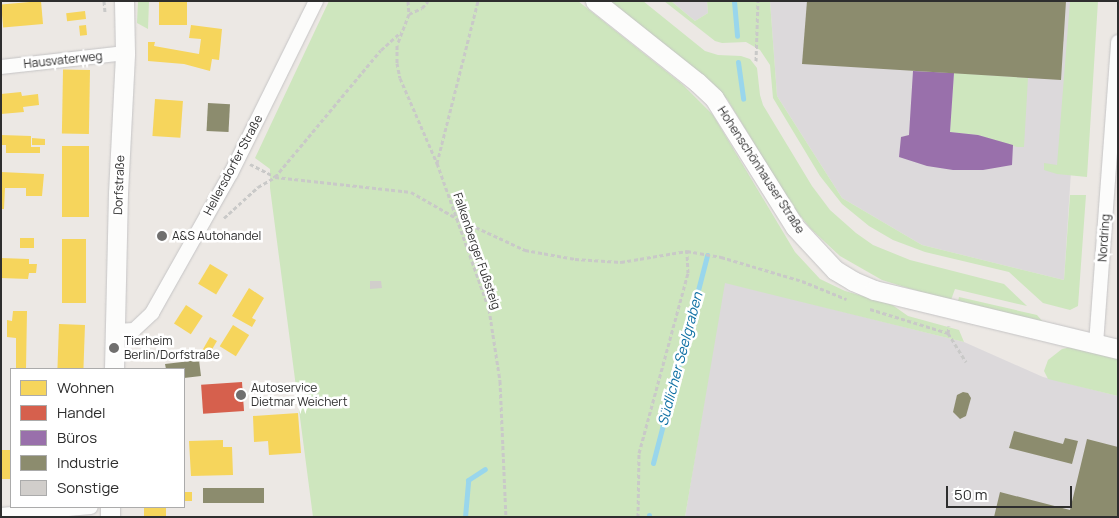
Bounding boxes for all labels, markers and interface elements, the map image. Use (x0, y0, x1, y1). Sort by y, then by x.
street label: Hausvaterweg (23, 49, 103, 71)
street label: Hohenschönhauser Straße (714, 104, 808, 236)
street label: Hellersdorfer Straße (200, 112, 266, 218)
street label: Dorfstraße (111, 155, 127, 215)
street label: Falkenberger Fußsteig (450, 191, 504, 311)
street label: Nordring (1095, 214, 1113, 262)
place label: A&S Autohandel (172, 229, 261, 243)
marker: A&S Autohandel (156, 230, 168, 242)
water label: Südlicher Seelgraben (654, 290, 706, 428)
place label: Tierheim Berlin/Dorfstraße (124, 334, 220, 362)
marker: Tierheim Berlin/Dorfstraße (108, 342, 120, 354)
legend (10, 368, 185, 508)
text: Wohnen (57, 377, 114, 398)
place label: Autoservice Dietmar Weichert (251, 381, 347, 409)
marker: Autoservice Dietmar Weichert (235, 389, 247, 401)
text: Handel (57, 402, 106, 423)
text: Büros (57, 427, 97, 448)
text: Industrie (57, 452, 119, 473)
scale bar (949, 476, 1075, 508)
text: Sonstige (57, 477, 119, 498)
text: 50 m (954, 484, 988, 505)

